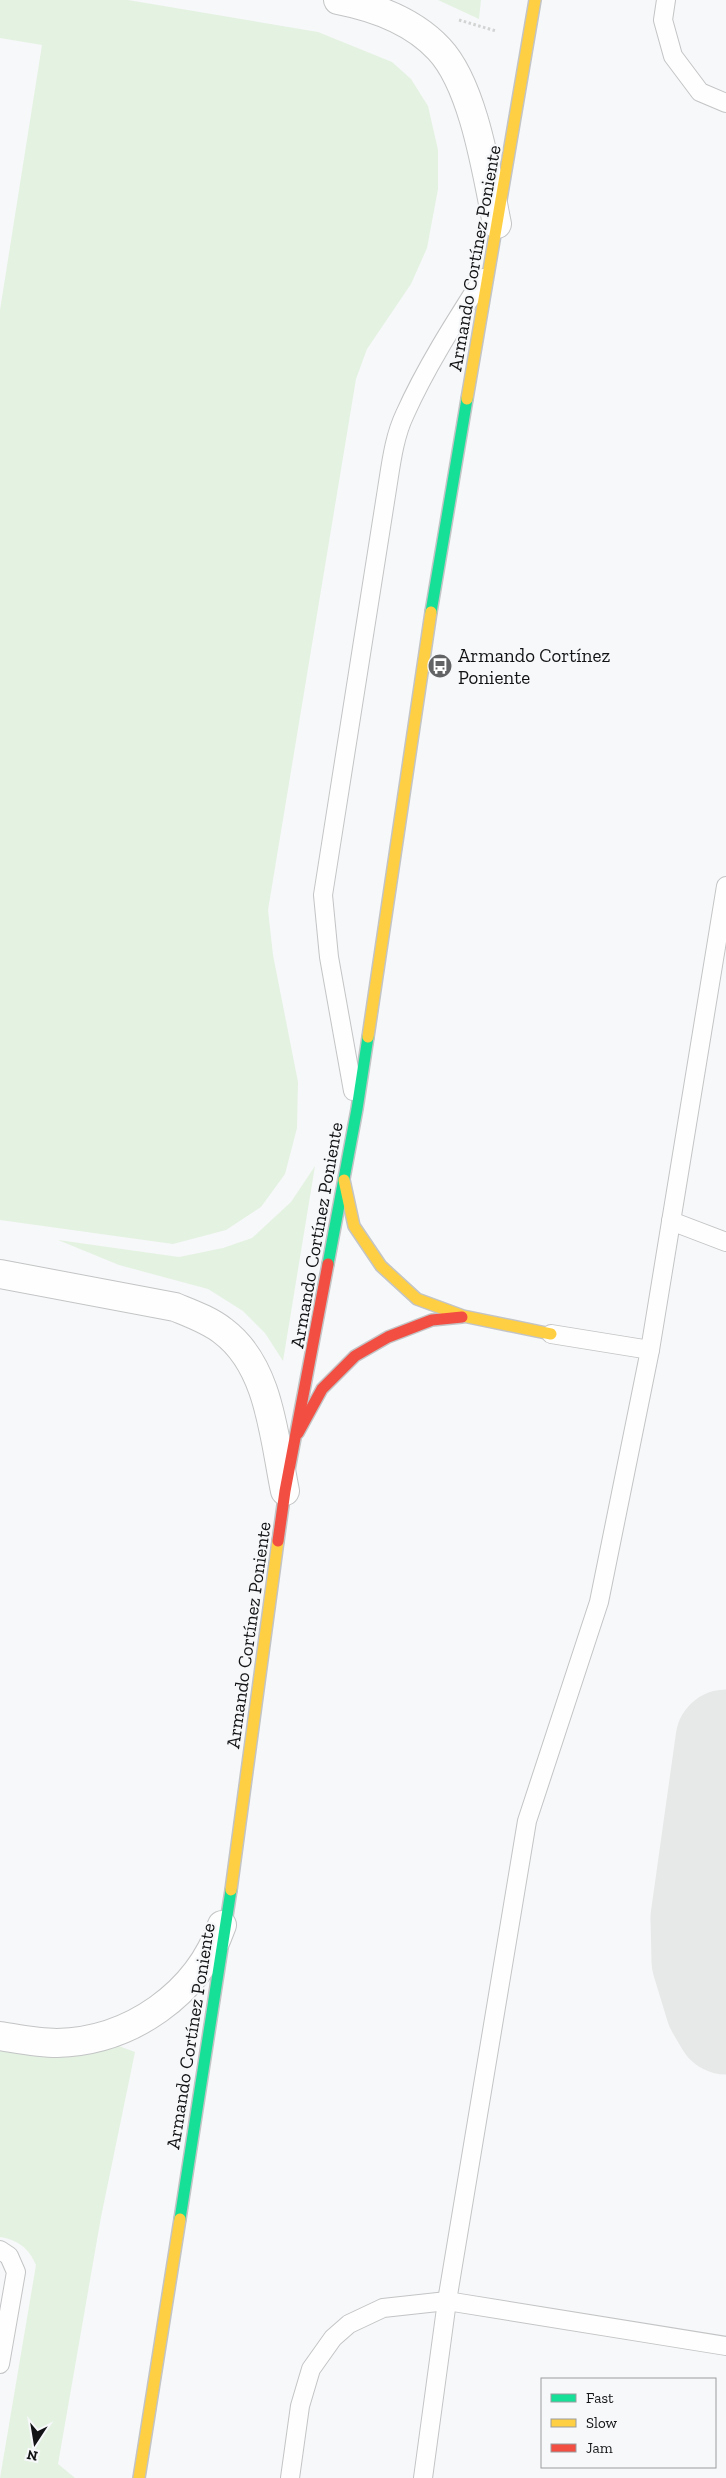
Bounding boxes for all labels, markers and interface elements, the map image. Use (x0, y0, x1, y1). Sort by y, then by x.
street label: Armando Cortínez Poniente (443, 143, 506, 373)
place label: Armando Cortínez Poniente (458, 644, 610, 689)
bus stop icon: Armando Cortínez Poniente (427, 653, 453, 679)
street label: Armando Cortínez Poniente (285, 1120, 348, 1350)
street label: Armando Cortínez Poniente (221, 1520, 276, 1750)
street label: Armando Cortínez Poniente (161, 1921, 220, 2151)
legend (541, 2378, 716, 2468)
text: Fast (586, 2389, 614, 2407)
text: Slow (586, 2414, 618, 2432)
north arrow (10, 2418, 60, 2468)
text: Jam (586, 2439, 613, 2457)
text: N (25, 2446, 39, 2465)

